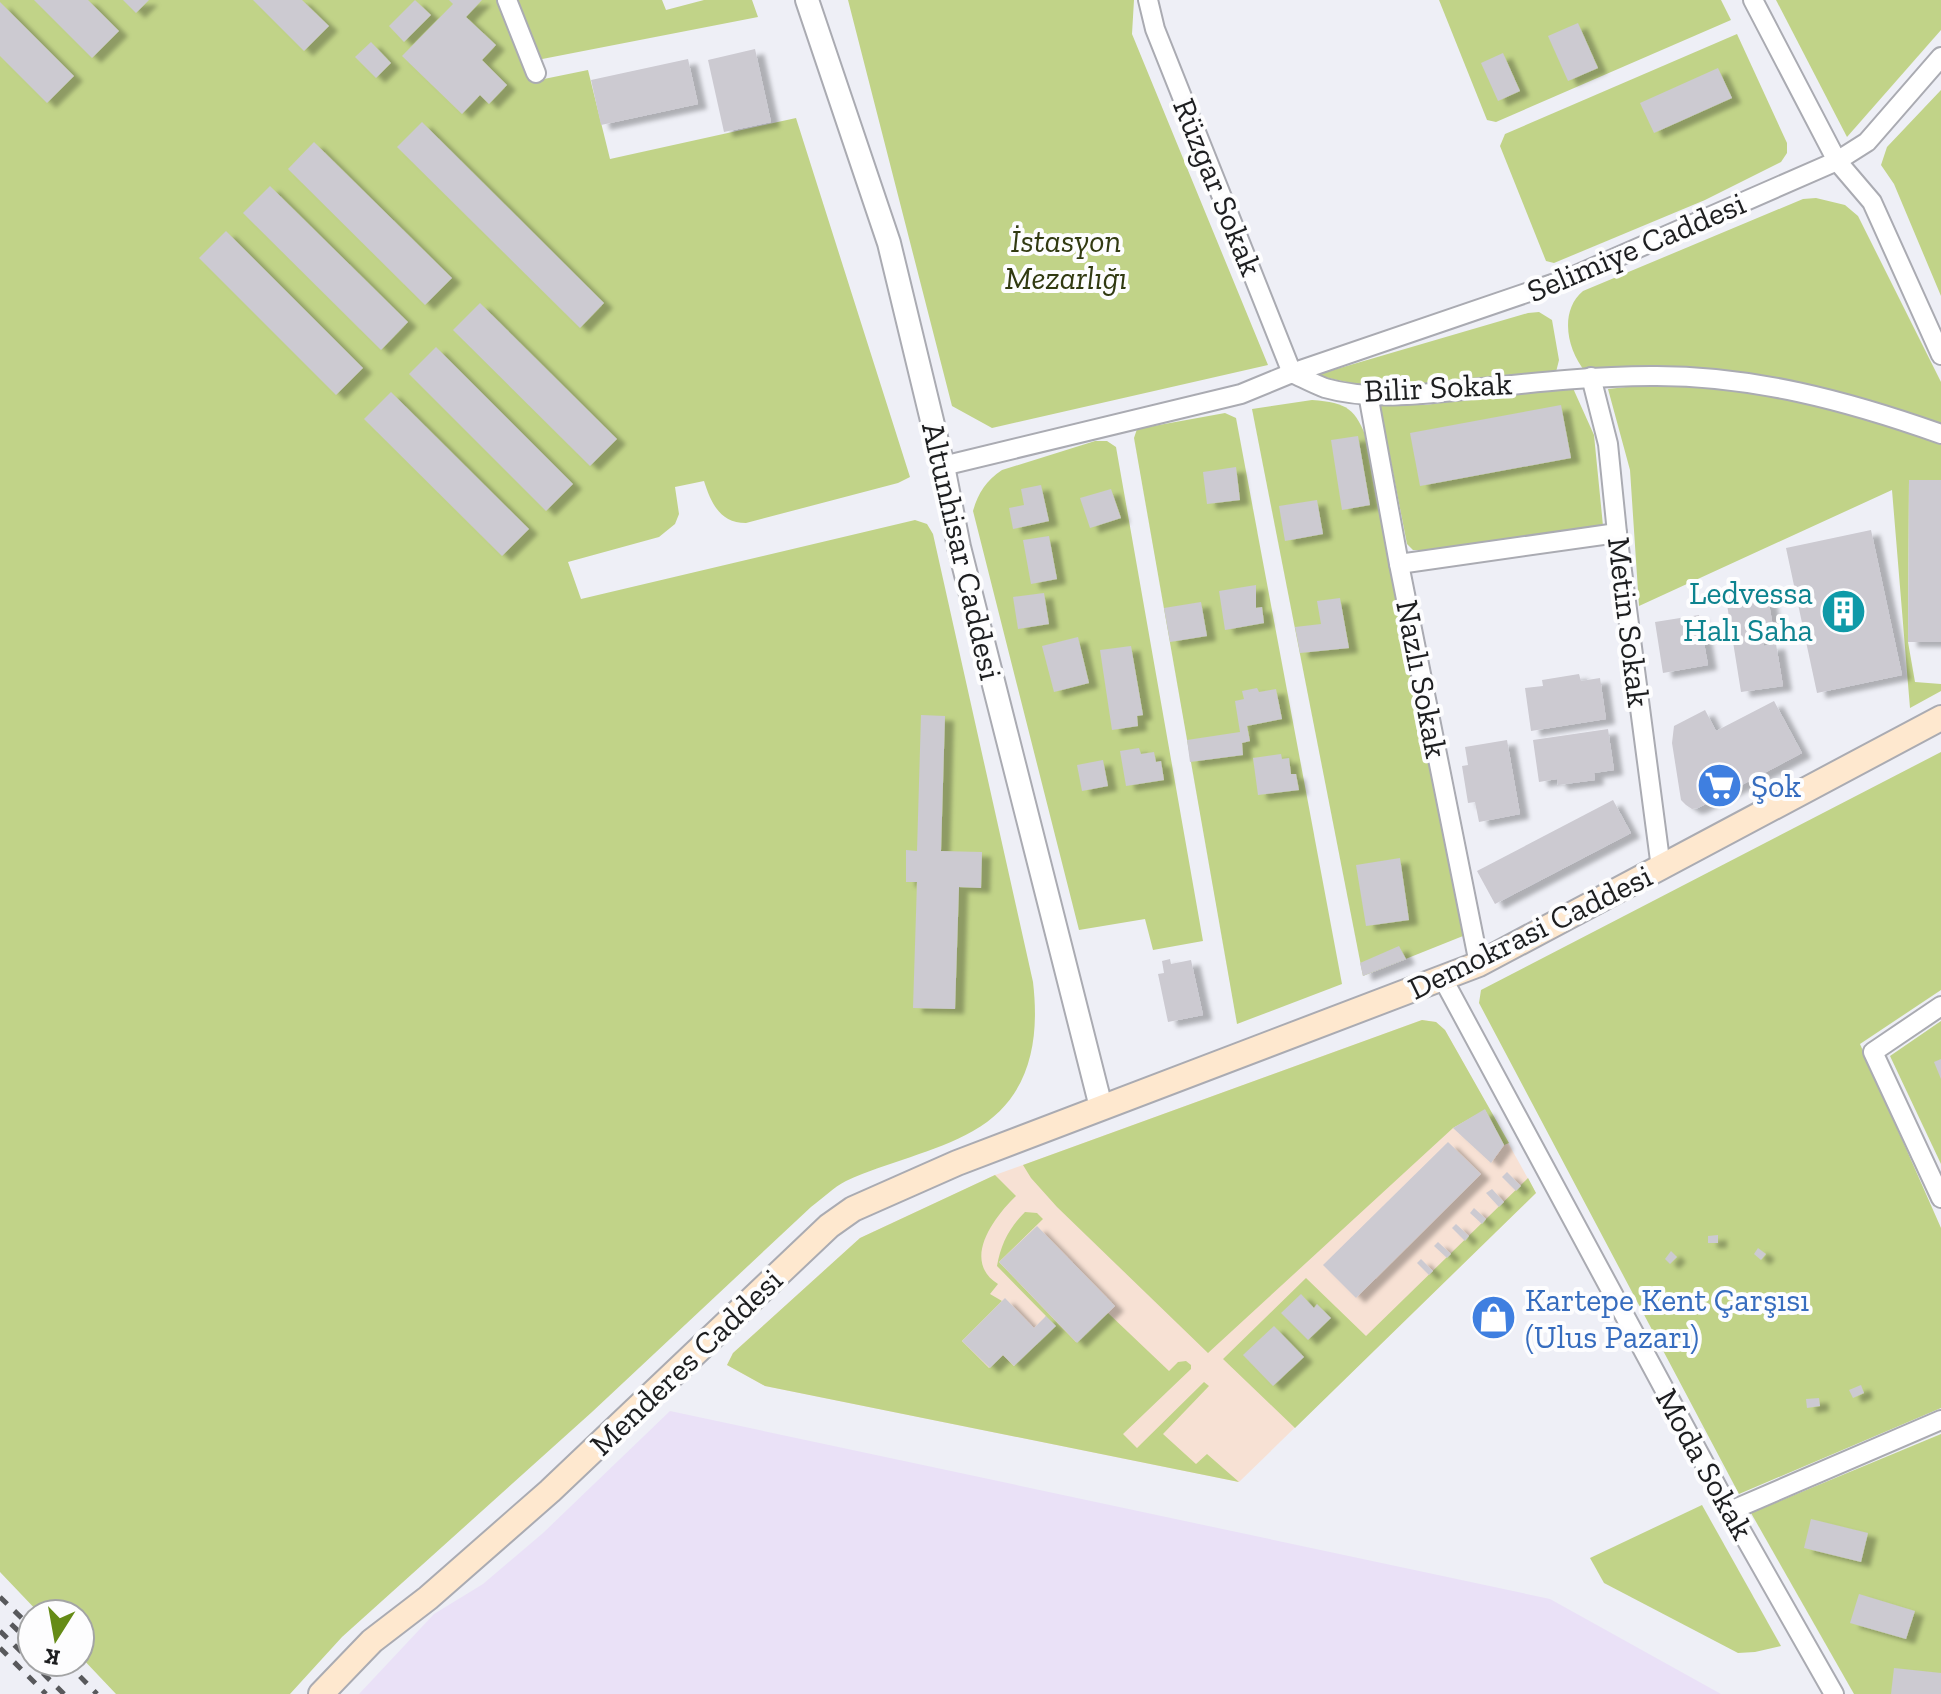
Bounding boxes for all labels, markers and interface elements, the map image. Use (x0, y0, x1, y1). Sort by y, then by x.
street label: Rüzgar Sokak (1165, 93, 1271, 282)
street label: Selimiye Caddesi (1521, 184, 1751, 310)
park label: İstasyon Mezarlığı (1005, 222, 1127, 297)
street label: Bilir Sokak (1363, 364, 1513, 410)
street label: Altunhisar Caddesi (914, 418, 1010, 684)
street label: Metin Sokak (1600, 535, 1658, 710)
place label: Ledvessa Halı Saha (1683, 574, 1813, 649)
building icon: Ledvessa Halı Saha (1820, 587, 1868, 635)
street label: Nazlı Sokak (1388, 597, 1456, 762)
supermarket icon: Şok (1696, 762, 1744, 810)
place label: Şok (1751, 767, 1801, 805)
street label: Demokrasi Caddesi (1402, 856, 1658, 1008)
street label: Menderes Caddesi (582, 1261, 790, 1463)
place label: Kartepe Kent Çarşısı (Ulus Pazarı) (1525, 1281, 1809, 1356)
shop icon: Kartepe Kent Çarşısı (Ulus Pazarı) (1470, 1294, 1518, 1342)
street label: Moda Sokak (1648, 1382, 1762, 1546)
north arrow (16, 1598, 96, 1678)
text: K (42, 1642, 62, 1672)

